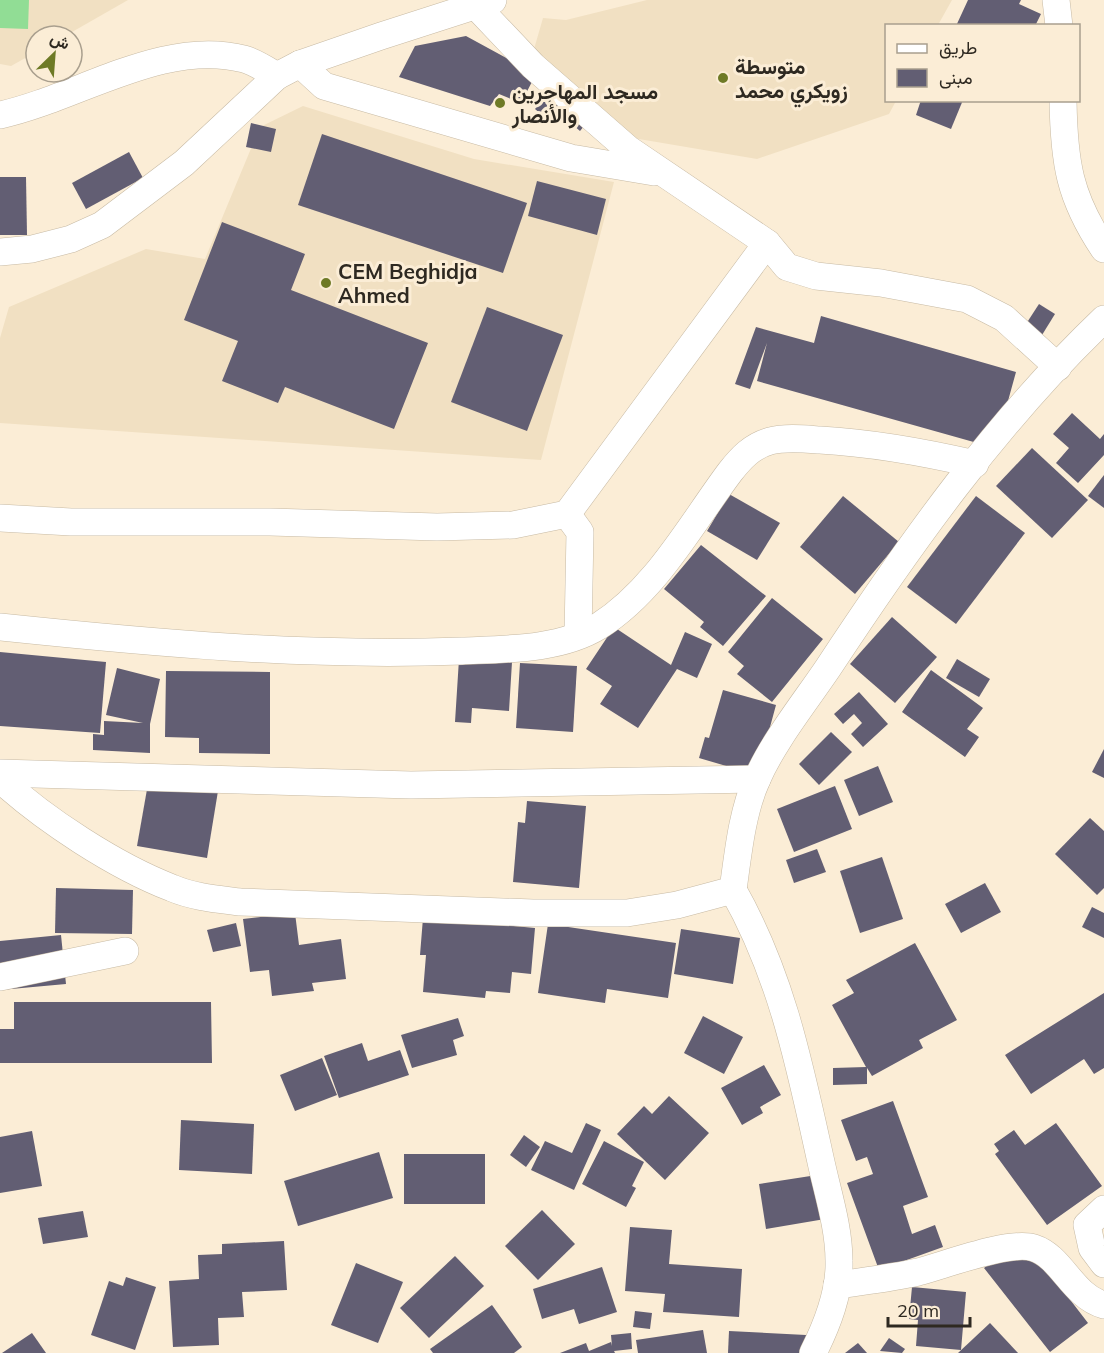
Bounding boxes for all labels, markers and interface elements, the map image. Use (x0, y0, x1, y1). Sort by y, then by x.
north arrow (24, 24, 84, 84)
legend (885, 24, 1080, 102)
text: ش (47, 27, 73, 54)
text: طريق (939, 36, 977, 59)
place label: متوسطة زويكري محمد (735, 53, 848, 108)
text: مبنى (939, 66, 973, 89)
marker: متوسطة زويكري محمد (716, 71, 730, 85)
place label: مسجد المهاجرين والأنصار (511, 78, 658, 129)
marker: مسجد المهاجرين والأنصار (493, 96, 507, 110)
place label: CEM Beghidja Ahmed (338, 258, 478, 308)
marker: CEM Beghidja Ahmed (319, 276, 333, 290)
scale bar (888, 1290, 970, 1328)
text: 20 m (897, 1299, 939, 1322)

